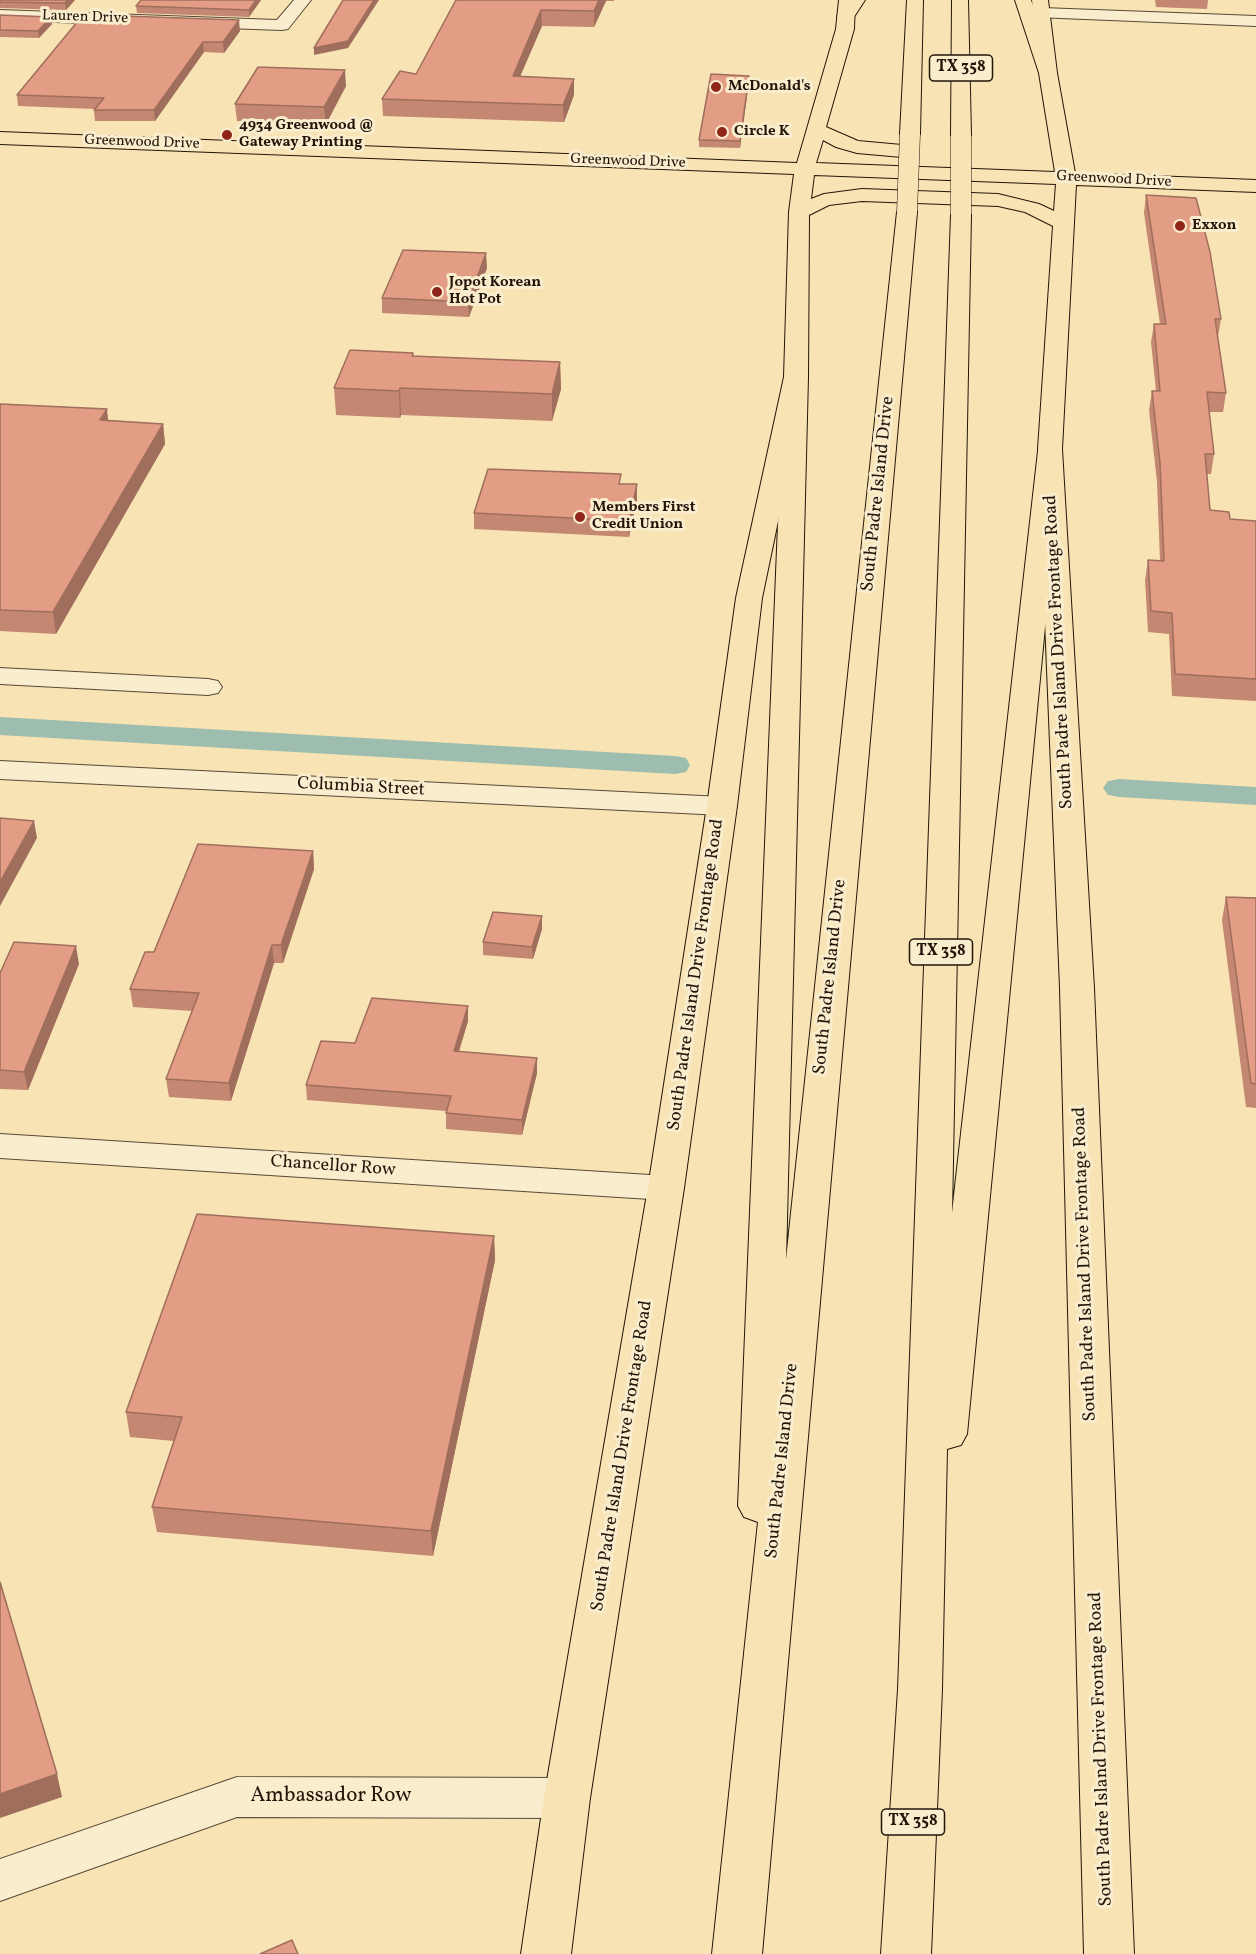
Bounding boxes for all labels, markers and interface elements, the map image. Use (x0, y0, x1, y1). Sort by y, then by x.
street label: Lauren Drive (42, 7, 128, 29)
road number: TX 358 (930, 55, 992, 81)
place label: McDonald's (728, 78, 811, 96)
marker: McDonald's (709, 80, 723, 94)
place label: 4934 Greenwood @ Gateway Printing (239, 117, 374, 152)
place label: Circle K (734, 123, 790, 141)
marker: Circle K (715, 125, 729, 139)
marker: 4934 Greenwood @ Gateway Printing (220, 128, 234, 142)
street label: Greenwood Drive (84, 132, 200, 154)
street label: Greenwood Drive (570, 151, 686, 173)
street label: Greenwood Drive (1056, 168, 1172, 192)
place label: Exxon (1192, 217, 1236, 235)
marker: Exxon (1173, 219, 1187, 233)
place label: Jopot Korean Hot Pot (449, 274, 541, 309)
marker: Jopot Korean Hot Pot (430, 285, 444, 299)
street label: South Padre Island Drive (858, 395, 900, 593)
street label: South Padre Island Drive Frontage Road (1041, 494, 1079, 810)
place label: Members First Credit Union (592, 499, 695, 534)
marker: Members First Credit Union (573, 510, 587, 524)
street label: Columbia Street (297, 774, 425, 802)
street label: South Padre Island Drive Frontage Road (664, 818, 730, 1132)
street label: South Padre Island Drive (810, 878, 852, 1076)
road number: TX 358 (910, 939, 972, 965)
street label: South Padre Island Drive Frontage Road (1070, 1106, 1102, 1422)
street label: Chancellor Row (270, 1152, 396, 1182)
street label: South Padre Island Drive Frontage Road (588, 1299, 658, 1613)
street label: South Padre Island Drive (762, 1362, 804, 1560)
street label: South Padre Island Drive Frontage Road (1086, 1591, 1118, 1907)
street label: Ambassador Row (251, 1784, 411, 1810)
road number: TX 358 (882, 1809, 944, 1835)

